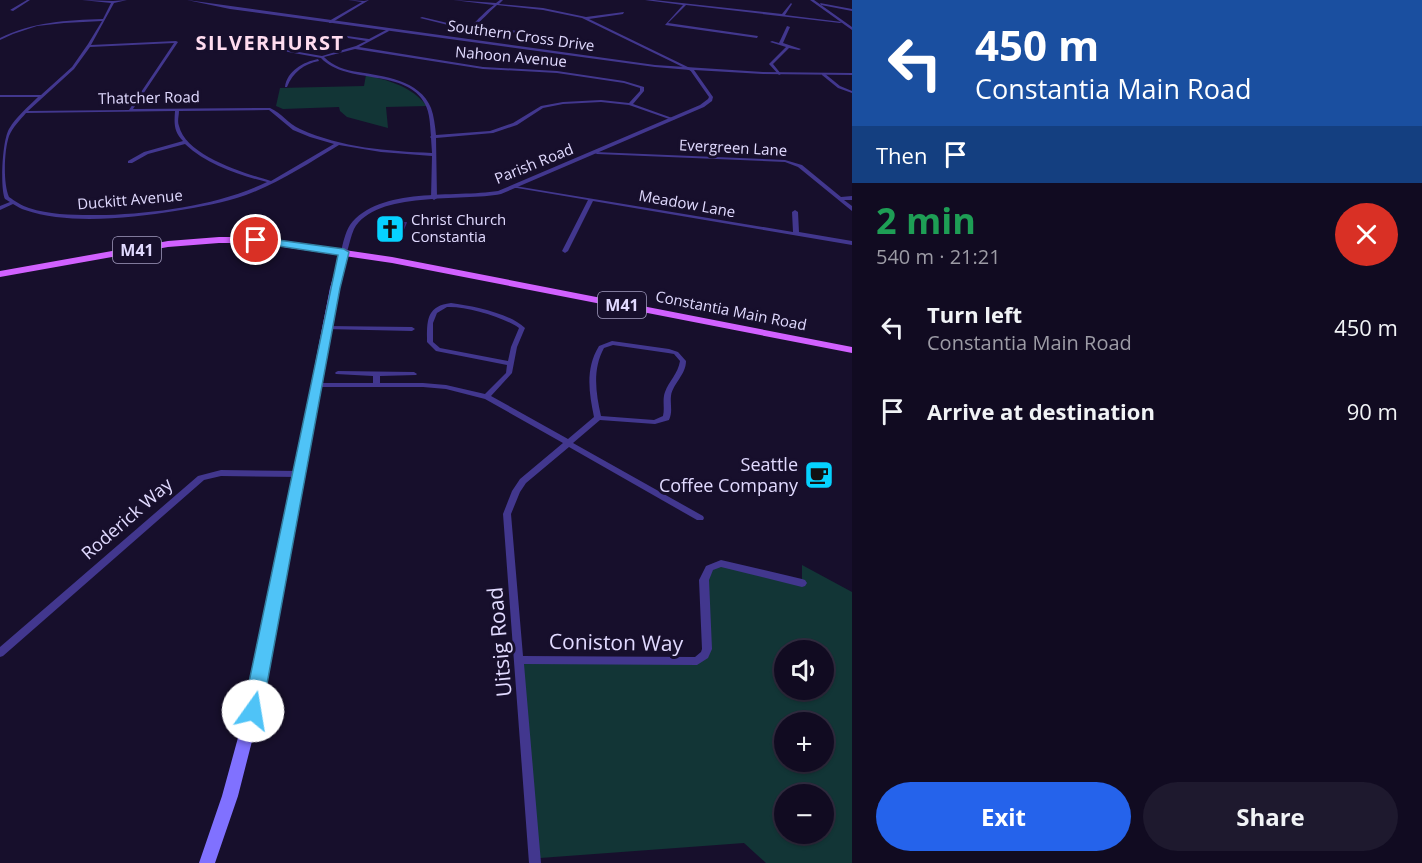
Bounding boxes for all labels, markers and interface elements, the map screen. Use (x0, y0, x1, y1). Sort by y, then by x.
street label: Southern Cross Drive (446, 15, 596, 55)
text: 450 m (975, 16, 1099, 73)
icon: left (876, 24, 954, 102)
district label: SILVERHURST (195, 29, 345, 56)
street label: Nahoon Avenue (454, 41, 568, 71)
text: Constantia Main Road (975, 70, 1251, 107)
street label: Thatcher Road (98, 86, 200, 108)
street label: Evergreen Lane (678, 134, 788, 160)
street label: Parish Road (491, 138, 576, 188)
icon: arrive (939, 138, 972, 171)
text: Then (876, 140, 927, 170)
street label: Duckitt Avenue (76, 184, 183, 214)
street label: Meadow Lane (637, 185, 737, 221)
text: 2 min (876, 196, 976, 245)
button: close (1335, 203, 1398, 266)
place label: Christ Church Constantia (411, 209, 506, 246)
church icon: Christ Church Constantia (374, 213, 406, 245)
pin (230, 214, 281, 265)
icon: arrive (239, 223, 272, 256)
road number: M41 (113, 237, 161, 263)
text: 540 m · 21:21 (876, 243, 1001, 270)
street label: Constantia Main Road (654, 286, 808, 334)
road number: M41 (598, 292, 646, 318)
text: Turn left (927, 299, 1022, 329)
icon: left (876, 311, 909, 344)
text: 450 m (1334, 312, 1398, 342)
text: Constantia Main Road (927, 329, 1132, 356)
icon: arrive (876, 395, 909, 428)
text: Arrive at destination (927, 396, 1155, 426)
text: 90 m (1347, 396, 1398, 426)
place label: Seattle Coffee Company (659, 452, 799, 497)
cafe icon: Seattle Coffee Company (803, 459, 835, 491)
street label: Roderick Way (76, 471, 178, 564)
street label: Uitsig Road (480, 586, 518, 698)
street label: Coniston Way (549, 627, 684, 657)
map controls (774, 640, 834, 844)
button: sound (774, 640, 834, 700)
position arrow (221, 679, 285, 743)
button: + (774, 712, 834, 772)
button: Exit (876, 782, 1131, 851)
button: Share (1143, 782, 1398, 851)
button: − (774, 784, 834, 844)

